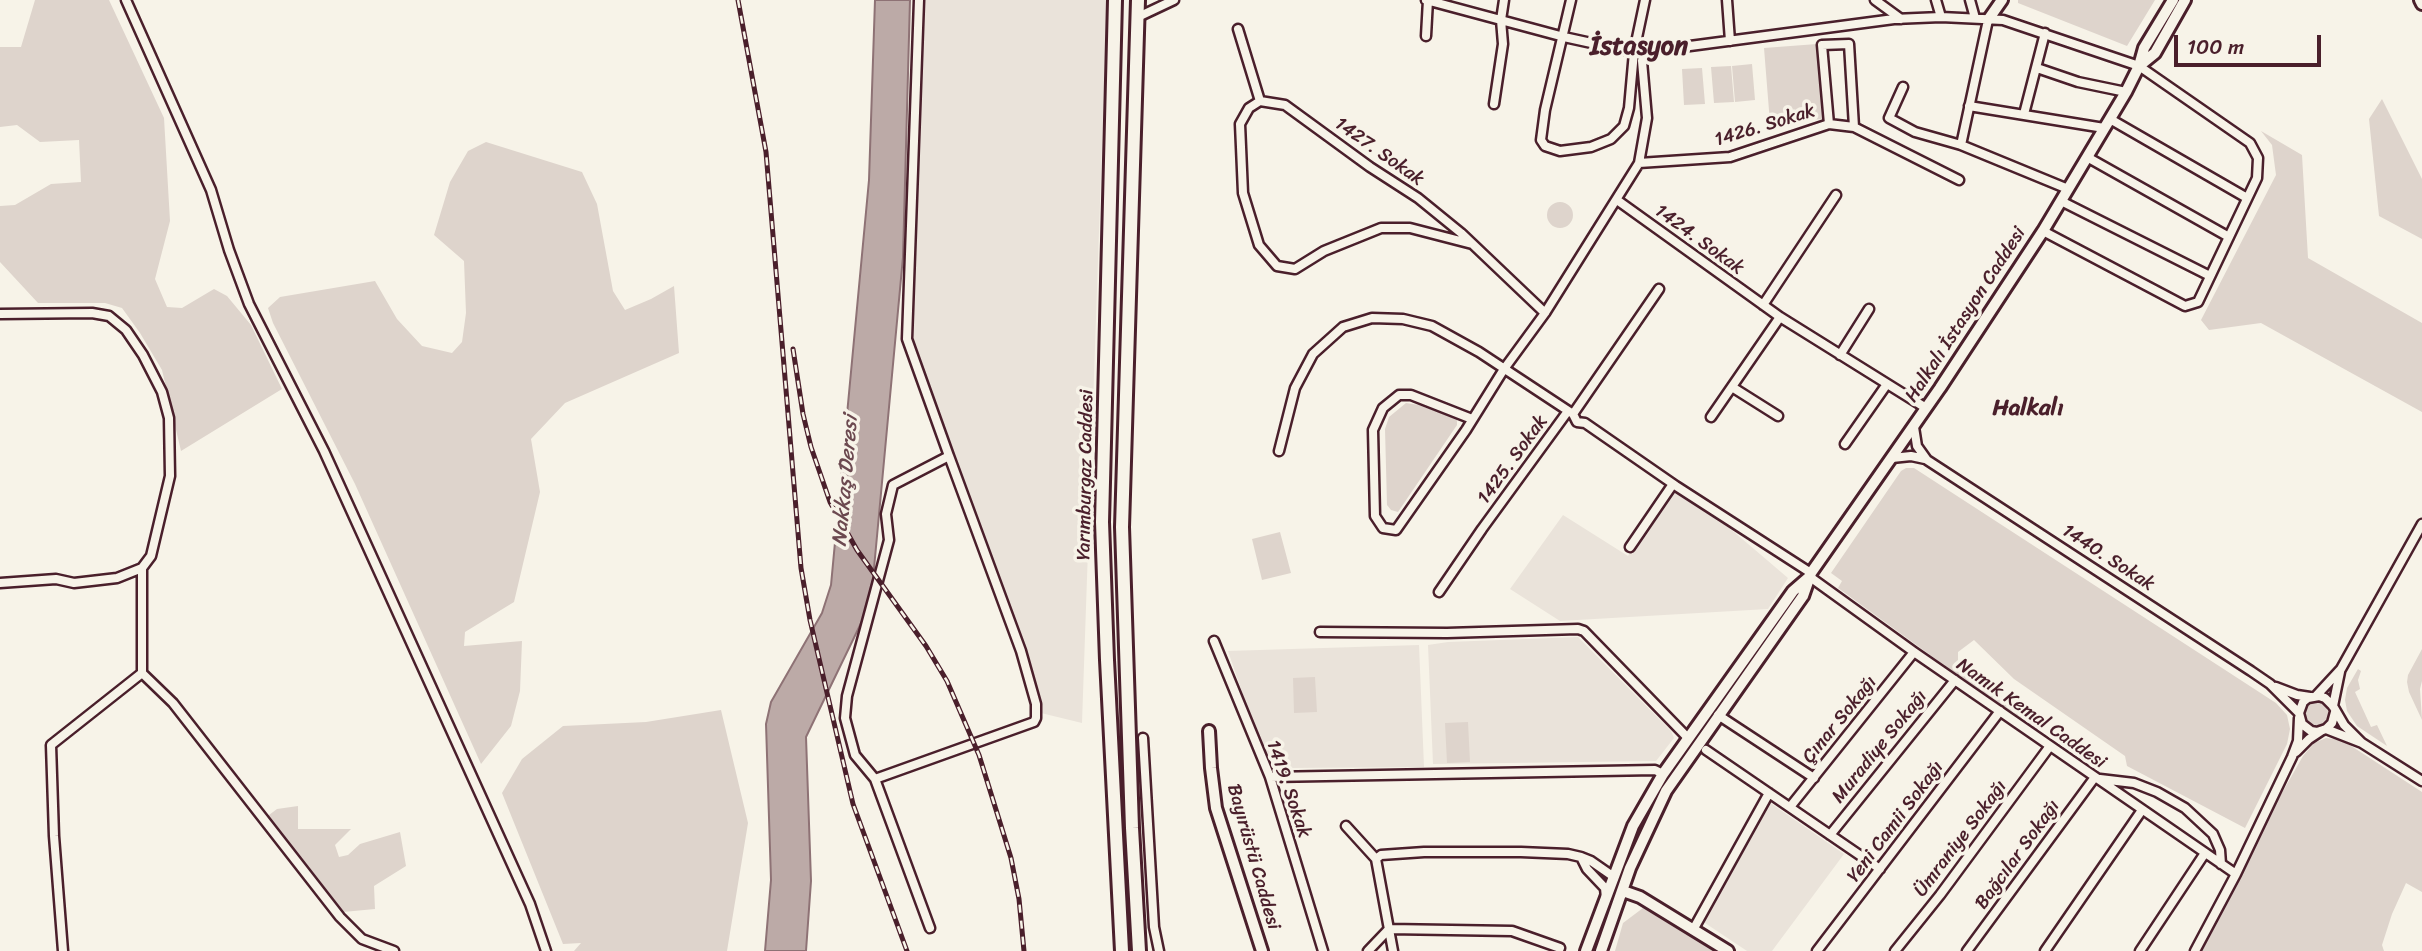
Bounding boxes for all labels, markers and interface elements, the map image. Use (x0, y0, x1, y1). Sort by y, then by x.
scale bar (2177, 21, 2324, 65)
text: 100 m (2187, 28, 2244, 66)
district label: İstasyon (1590, 31, 1688, 63)
street label: 1426. Sokak (1712, 100, 1818, 152)
street label: 1427. Sokak (1330, 113, 1428, 191)
street label: 1424. Sokak (1650, 200, 1748, 280)
street label: Halkalı İstasyon Caddesi (1901, 223, 2031, 407)
street label: Yarımburgaz Caddesi (1073, 389, 1099, 561)
district label: Halkalı (1992, 395, 2064, 423)
street label: 1425. Sokak (1473, 411, 1553, 509)
water label: Nakkaş Deresi (828, 415, 864, 547)
street label: 1440. Sokak (2057, 520, 2159, 596)
street label: Namık Kemal Caddesi (1952, 654, 2110, 774)
street label: Çınar Sokağı (1798, 672, 1882, 768)
street label: Muradiye Sokağı (1827, 686, 1933, 808)
street label: 1419. Sokak (1261, 737, 1315, 841)
street label: Yeni Camii Sokağı (1843, 757, 1949, 887)
street label: Ümraniye Sokağı (1910, 776, 2012, 902)
street label: Bayırüstü Caddesi (1221, 782, 1285, 932)
street label: Bağcılar Sokağı (1971, 796, 2065, 914)

